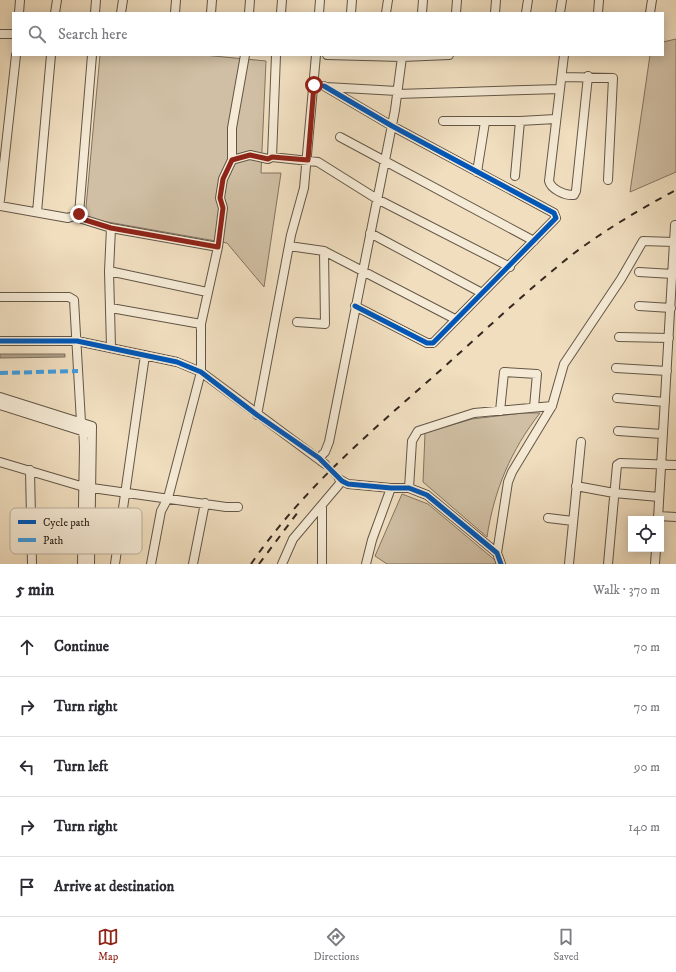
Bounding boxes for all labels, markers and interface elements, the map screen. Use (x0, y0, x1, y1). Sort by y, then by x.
search box (12, 12, 664, 56)
icon: search (26, 23, 48, 45)
text: Search here (58, 25, 127, 44)
route start (305, 76, 323, 94)
route end (70, 205, 88, 223)
legend (10, 508, 142, 554)
text: Cycle path (43, 516, 90, 530)
map controls (628, 516, 664, 552)
button: locate (628, 516, 664, 552)
text: Path (43, 534, 64, 548)
text: 5 min (16, 579, 54, 601)
text: Walk · 370 m (593, 582, 660, 598)
icon: ahead (16, 636, 38, 658)
text: Continue (54, 637, 109, 656)
text: 70 m (634, 639, 660, 655)
icon: right (16, 696, 38, 718)
text: Turn right (54, 697, 117, 716)
text: 70 m (634, 699, 660, 715)
icon: left (16, 756, 38, 778)
text: Turn left (54, 757, 108, 776)
text: 90 m (634, 759, 660, 775)
icon: right (16, 816, 38, 838)
text: Turn right (54, 817, 117, 836)
text: 140 m (628, 819, 660, 835)
icon: arrive (16, 876, 38, 898)
text: Arrive at destination (54, 877, 174, 896)
tab: Map (97, 926, 119, 964)
tab: Directions (314, 926, 359, 964)
tab: Saved (554, 926, 579, 964)

